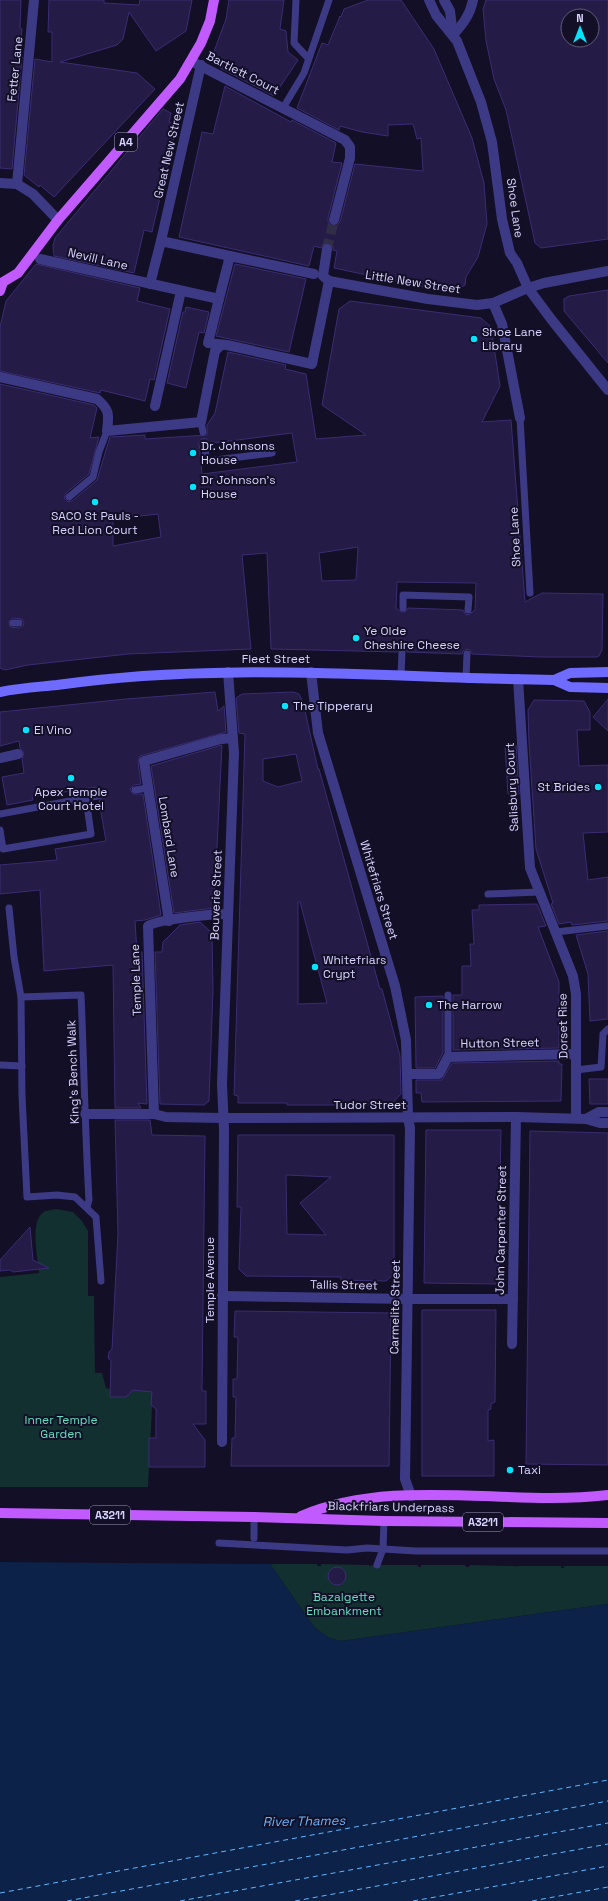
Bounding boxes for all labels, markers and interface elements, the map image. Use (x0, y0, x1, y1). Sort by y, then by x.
north arrow (560, 8, 600, 48)
text: N (576, 11, 584, 25)
street label: Fetter Lane (4, 36, 26, 102)
street label: Bartlett Court (204, 48, 282, 98)
street label: Great New Street (150, 100, 188, 200)
road number: A4 (115, 133, 137, 151)
street label: Shoe Lane (503, 177, 527, 239)
street label: Nevill Lane (66, 244, 130, 274)
street label: Little New Street (364, 267, 462, 297)
place label: Shoe Lane Library (482, 324, 542, 354)
marker: Shoe Lane Library (469, 334, 479, 344)
place label: Dr. Johnsons House (201, 438, 275, 468)
marker: Dr. Johnsons House (188, 448, 198, 458)
place label: Dr Johnson's House (201, 472, 276, 502)
marker: Dr Johnson's House (188, 482, 198, 492)
marker: SACO St Pauls - Red Lion Court (90, 497, 100, 507)
street label: Shoe Lane (505, 507, 525, 567)
place label: SACO St Pauls - Red Lion Court (51, 508, 139, 538)
place label: Ye Olde Cheshire Cheese (364, 623, 460, 653)
marker: Ye Olde Cheshire Cheese (351, 633, 361, 643)
street label: Fleet Street (242, 651, 310, 667)
place label: The Tipperary (293, 698, 373, 714)
marker: The Tipperary (280, 701, 290, 711)
place label: El Vino (34, 722, 72, 738)
marker: El Vino (21, 725, 31, 735)
street label: Salisbury Court (502, 742, 522, 832)
marker: Apex Temple Court Hotel (66, 773, 76, 783)
place label: St Brides (537, 779, 590, 795)
marker: St Brides (593, 782, 603, 792)
place label: Apex Temple Court Hotel (35, 784, 107, 814)
street label: Lombard Lane (155, 795, 183, 879)
street label: Whitefriars Street (356, 838, 402, 942)
street label: Bouverie Street (206, 850, 226, 940)
street label: Temple Lane (127, 944, 145, 1016)
place label: Whitefriars Crypt (323, 952, 386, 982)
marker: Whitefriars Crypt (310, 962, 320, 972)
street label: Dorset Rise (554, 993, 572, 1059)
place label: The Harrow (437, 997, 502, 1013)
marker: The Harrow (424, 1000, 434, 1010)
street label: King's Bench Walk (63, 1019, 83, 1124)
street label: Hutton Street (460, 1034, 540, 1052)
street label: Tudor Street (334, 1097, 406, 1113)
street label: John Carpenter Street (492, 1165, 510, 1295)
street label: Temple Avenue (202, 1237, 218, 1323)
street label: Carmelite Street (386, 1260, 404, 1354)
street label: Tallis Street (310, 1276, 378, 1294)
park label: Inner Temple Garden (24, 1412, 98, 1442)
place label: Taxi (518, 1462, 541, 1478)
marker: Taxi (505, 1465, 515, 1475)
street label: Blackfriars Underpass (328, 1498, 454, 1516)
road number: A3211 (90, 1506, 130, 1524)
road number: A3211 (463, 1513, 503, 1531)
park label: Bazalgette Embankment (306, 1589, 382, 1619)
water label: River Thames (263, 1812, 347, 1830)

